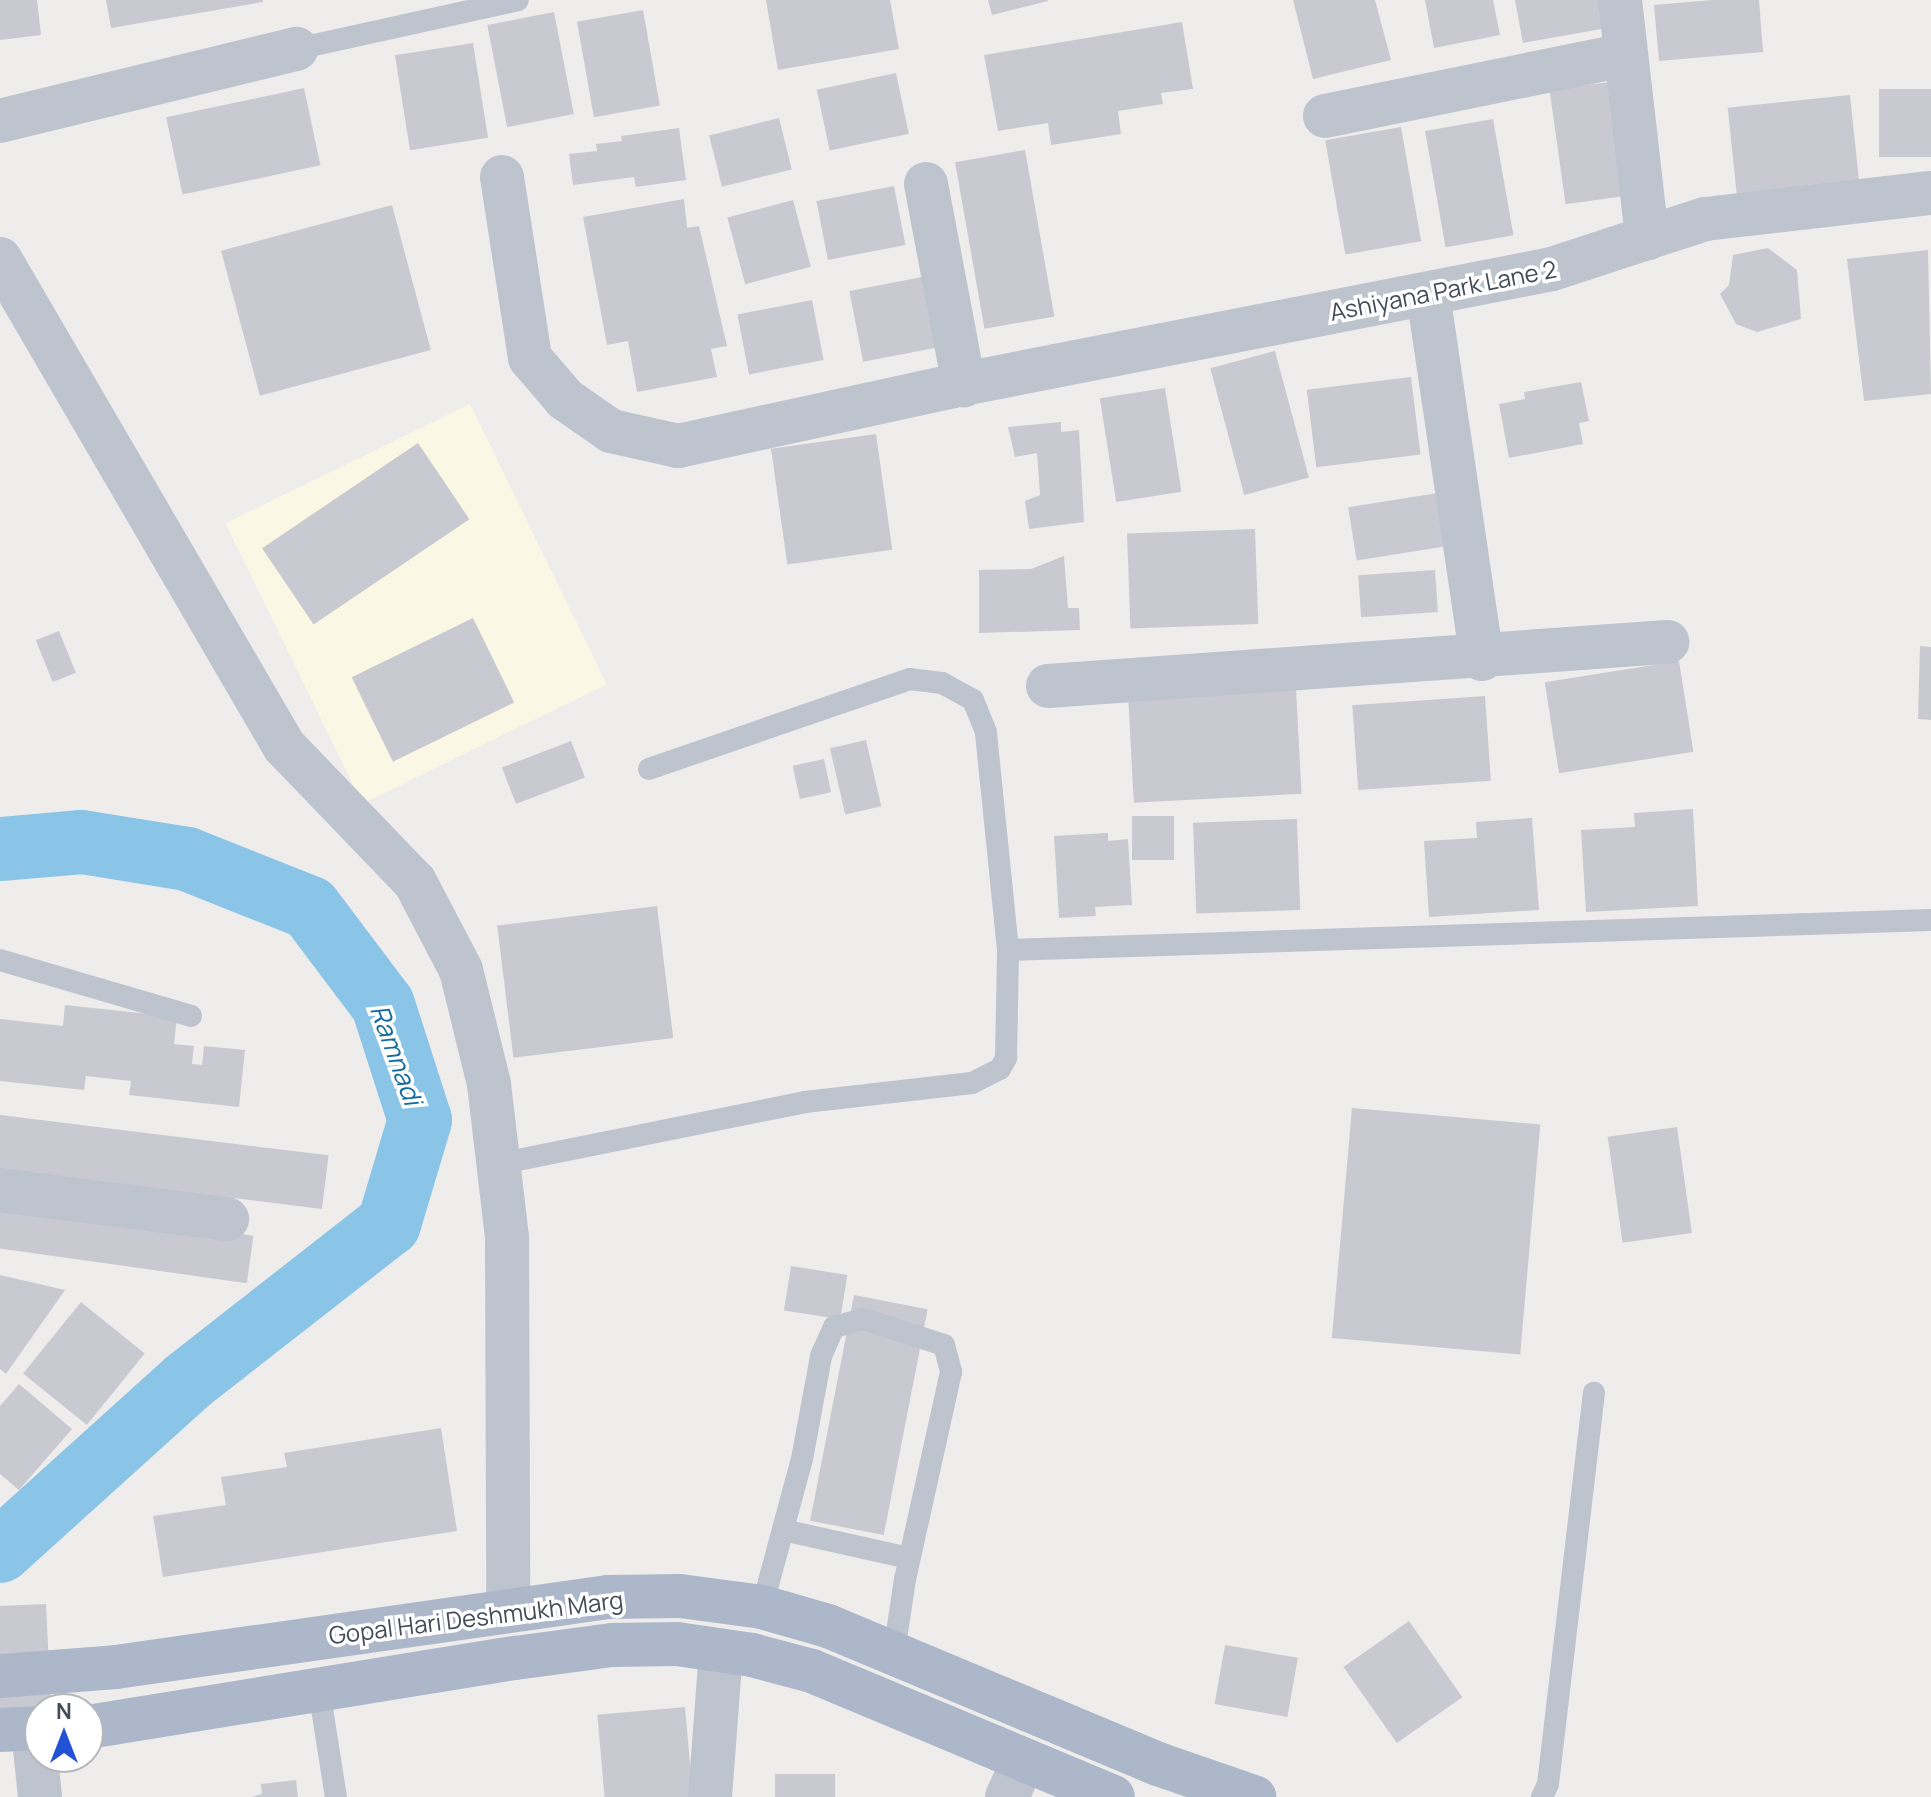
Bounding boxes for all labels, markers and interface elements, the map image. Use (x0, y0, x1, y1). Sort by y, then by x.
street label: Ashiyana Park Lane 2 (1327, 254, 1559, 326)
water label: Ramnadi (364, 1001, 428, 1109)
street label: Gopal Hari Deshmukh Marg (327, 1585, 625, 1649)
north arrow (24, 1693, 104, 1773)
text: N (56, 1696, 72, 1726)

